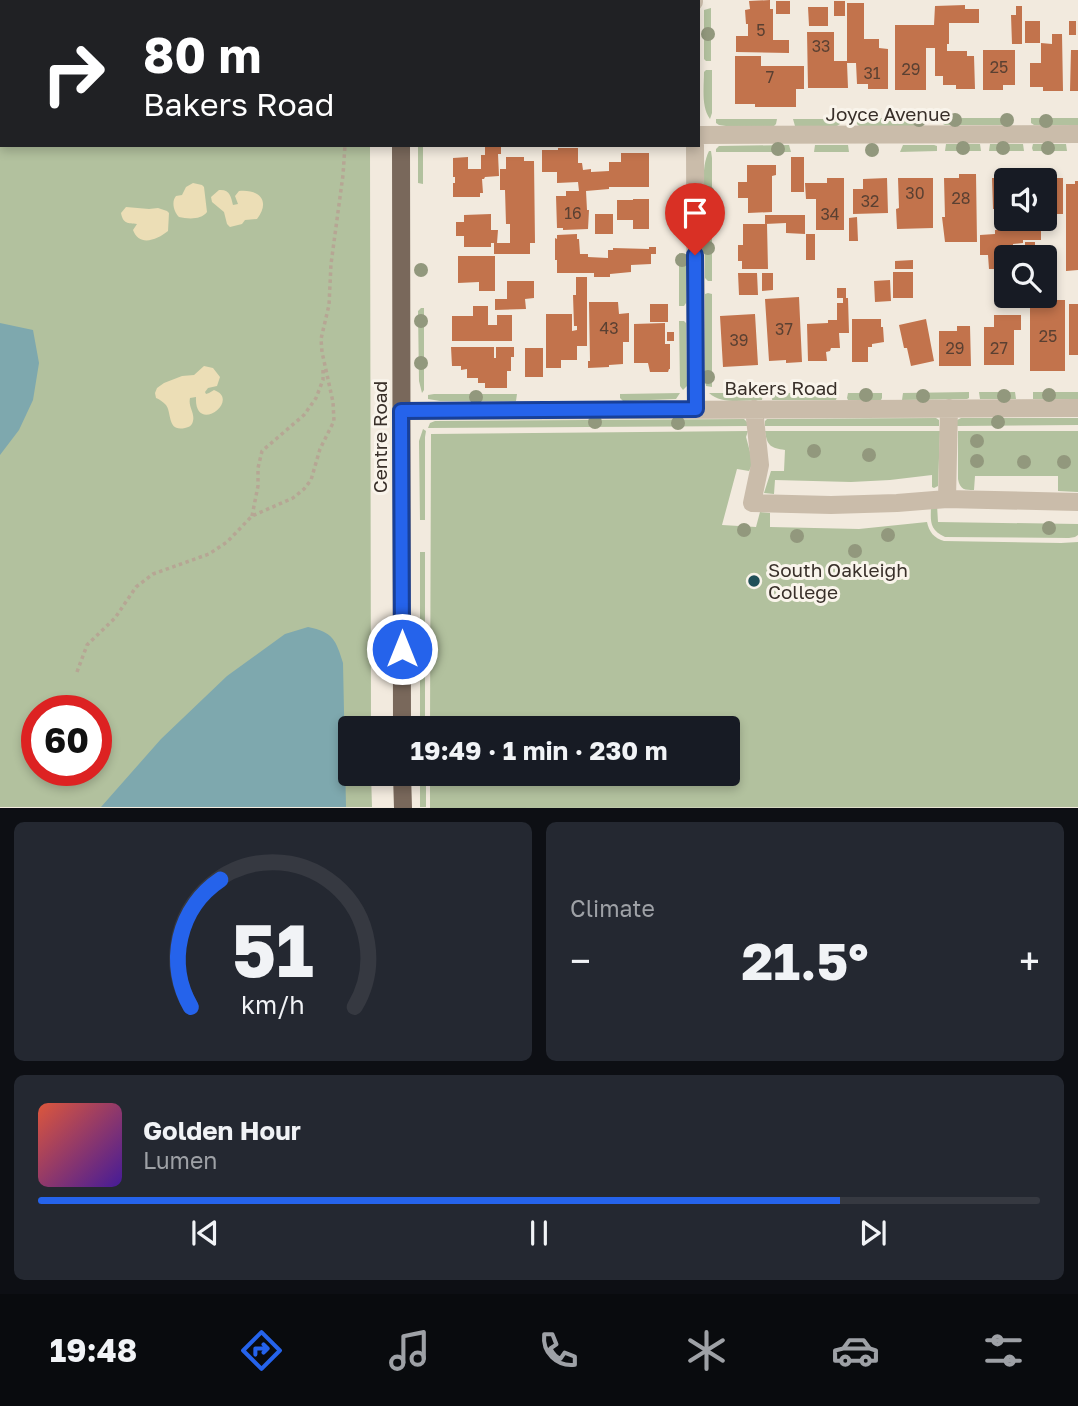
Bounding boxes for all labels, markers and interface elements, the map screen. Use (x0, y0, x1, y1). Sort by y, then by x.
house number: 5 (756, 20, 766, 40)
text: 80 m (143, 25, 261, 84)
icon: right (28, 28, 119, 119)
house number: 33 (812, 36, 830, 56)
house number: 25 (990, 57, 1008, 77)
house number: 29 (902, 59, 920, 79)
house number: 31 (863, 63, 881, 83)
house number: 7 (766, 67, 774, 87)
text: Bakers Road (143, 85, 334, 123)
street label: Joyce Avenue (825, 102, 951, 125)
map controls (994, 168, 1057, 308)
button: sound (994, 168, 1057, 231)
pin (665, 183, 725, 255)
house number: 30 (905, 183, 925, 203)
house number: 28 (951, 188, 971, 208)
house number: 32 (861, 191, 879, 211)
icon: arrive (676, 194, 714, 232)
house number: 16 (564, 203, 582, 223)
house number: 34 (820, 204, 840, 224)
button: search (994, 245, 1057, 308)
house number: 43 (599, 318, 619, 338)
house number: 37 (775, 319, 793, 339)
house number: 25 (1039, 326, 1057, 346)
house number: 39 (729, 330, 749, 350)
house number: 29 (946, 338, 964, 358)
house number: 27 (990, 338, 1008, 358)
street label: Bakers Road (724, 376, 838, 399)
street label: Centre Road (368, 381, 391, 493)
place label: South Oakleigh College (768, 558, 908, 603)
marker: South Oakleigh College (746, 573, 762, 589)
position arrow (365, 612, 439, 686)
speed limit sign: 60 (21, 695, 112, 786)
text: 19:49 · 1 min · 230 m (411, 735, 667, 766)
text: Climate (570, 894, 655, 922)
text: 51 (232, 907, 314, 994)
text: 21.5° (741, 929, 869, 991)
text: − (570, 938, 591, 983)
text: + (1019, 938, 1040, 983)
text: km/h (241, 989, 305, 1020)
text: Golden Hour (143, 1115, 301, 1146)
text: Lumen (143, 1146, 217, 1174)
icon: previous (186, 1214, 224, 1252)
icon: pause (520, 1214, 558, 1252)
icon: next (854, 1214, 892, 1252)
icon: directions (237, 1326, 286, 1375)
icon: music (385, 1326, 434, 1375)
icon: phone (534, 1326, 583, 1375)
icon: climate (682, 1326, 731, 1375)
icon: car (831, 1326, 880, 1375)
icon: filters (979, 1326, 1028, 1375)
text: 19:48 (50, 1331, 137, 1369)

